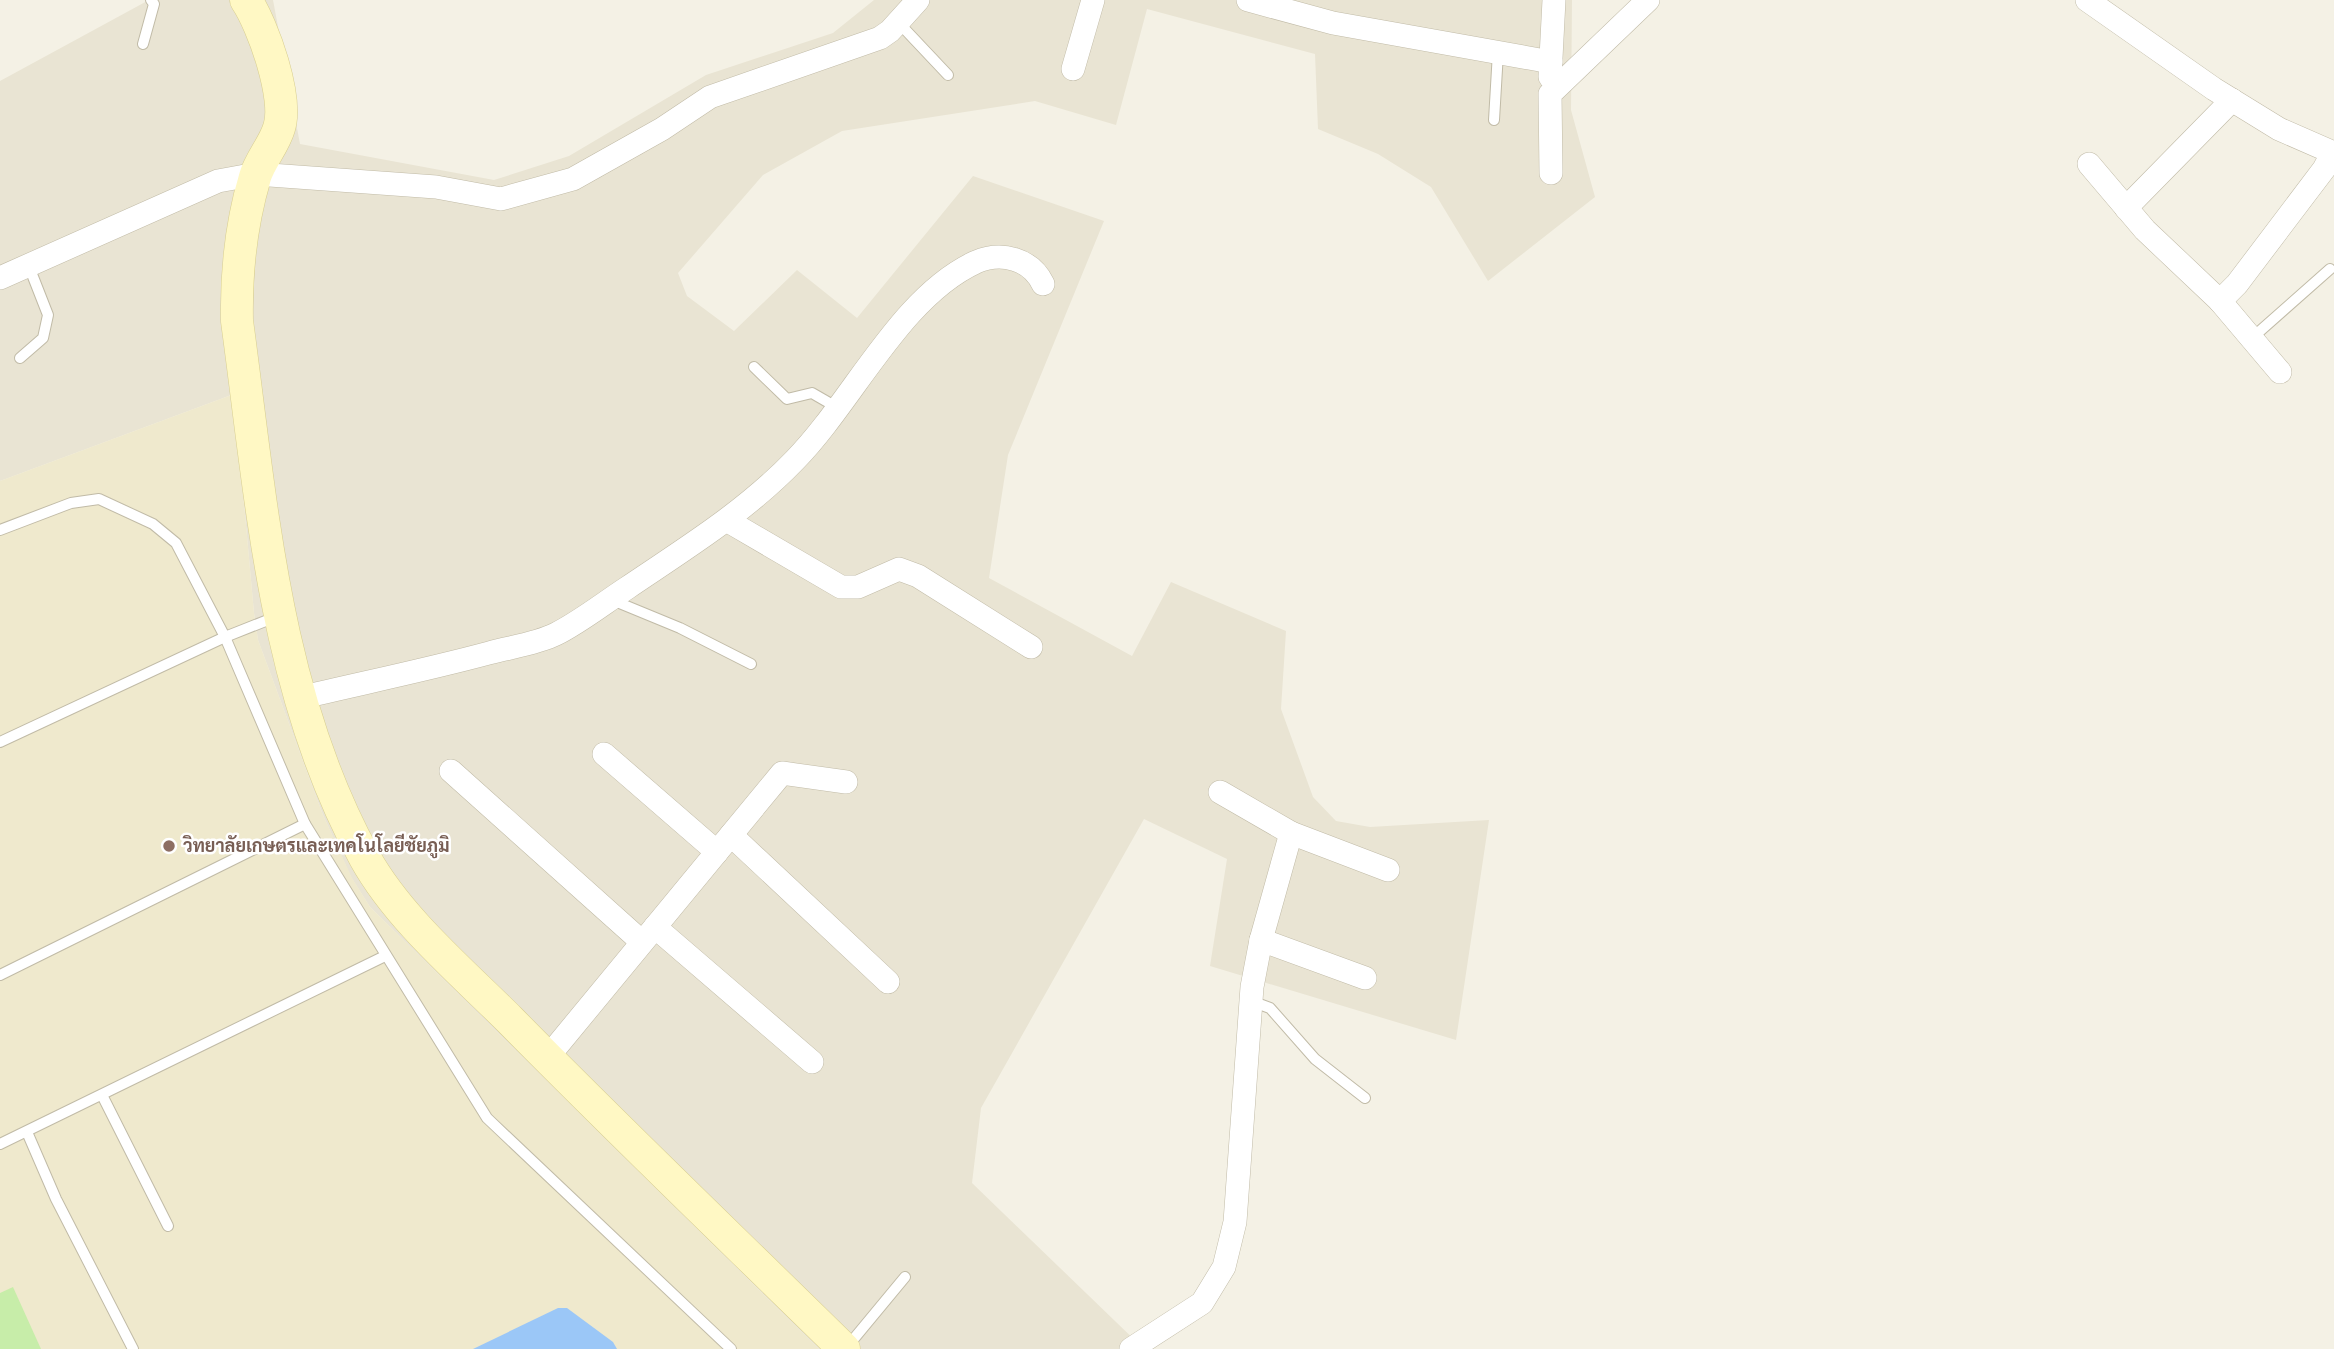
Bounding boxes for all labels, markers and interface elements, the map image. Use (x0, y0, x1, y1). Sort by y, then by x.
place label: วิทยาลัยเกษตรและเทคโนโลยีชัยภูมิ (182, 833, 450, 859)
marker: วิทยาลัยเกษตรและเทคโนโลยีชัยภูมิ (161, 838, 177, 854)

